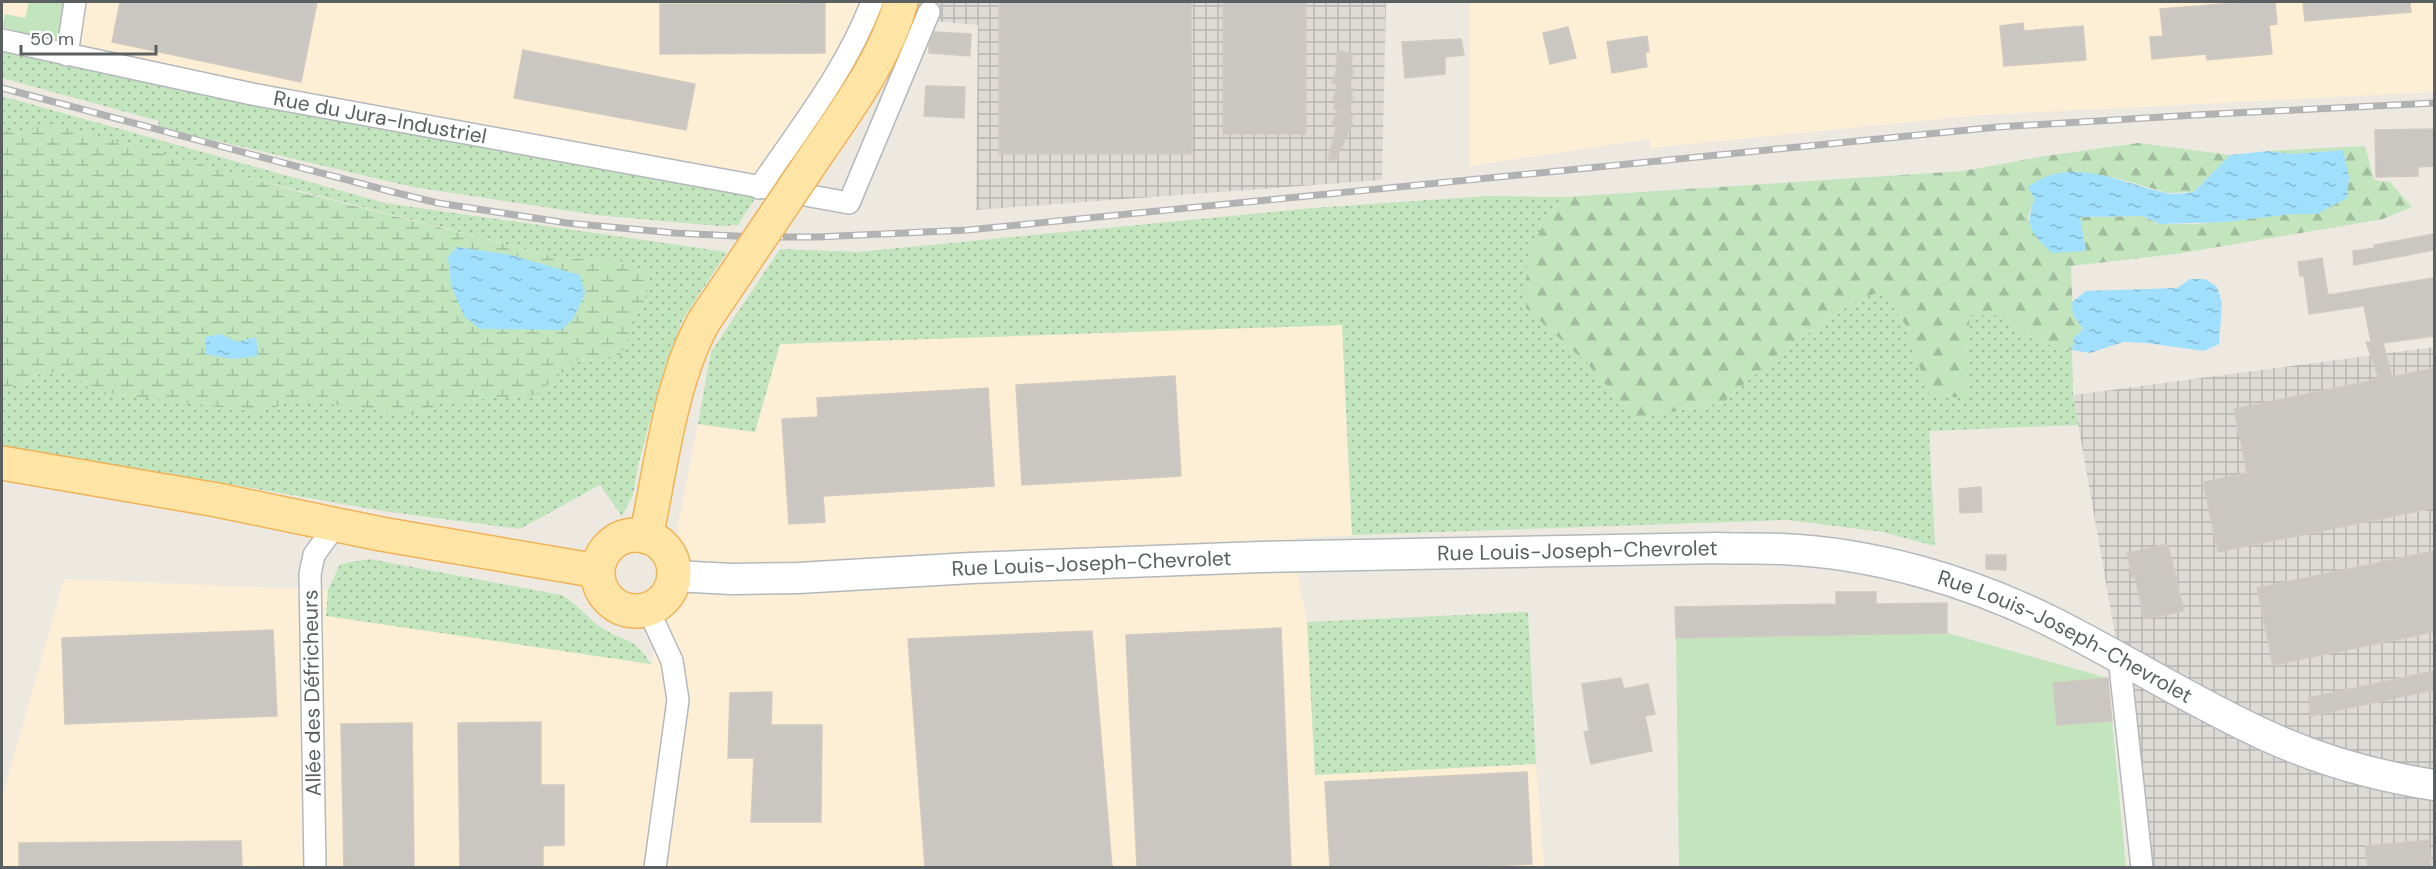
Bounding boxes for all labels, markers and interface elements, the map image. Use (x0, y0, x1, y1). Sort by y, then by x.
scale bar (21, 18, 156, 56)
text: 50 m (30, 27, 74, 51)
street label: Rue du Jura-Industriel (271, 84, 489, 151)
street label: Rue Louis-Joseph-Chevrolet (1437, 534, 1718, 568)
street label: Rue Louis-Joseph-Chevrolet (951, 544, 1232, 583)
street label: Rue Louis-Joseph-Chevrolet (1934, 563, 2197, 710)
street label: Allée des Défricheurs (296, 589, 328, 797)

